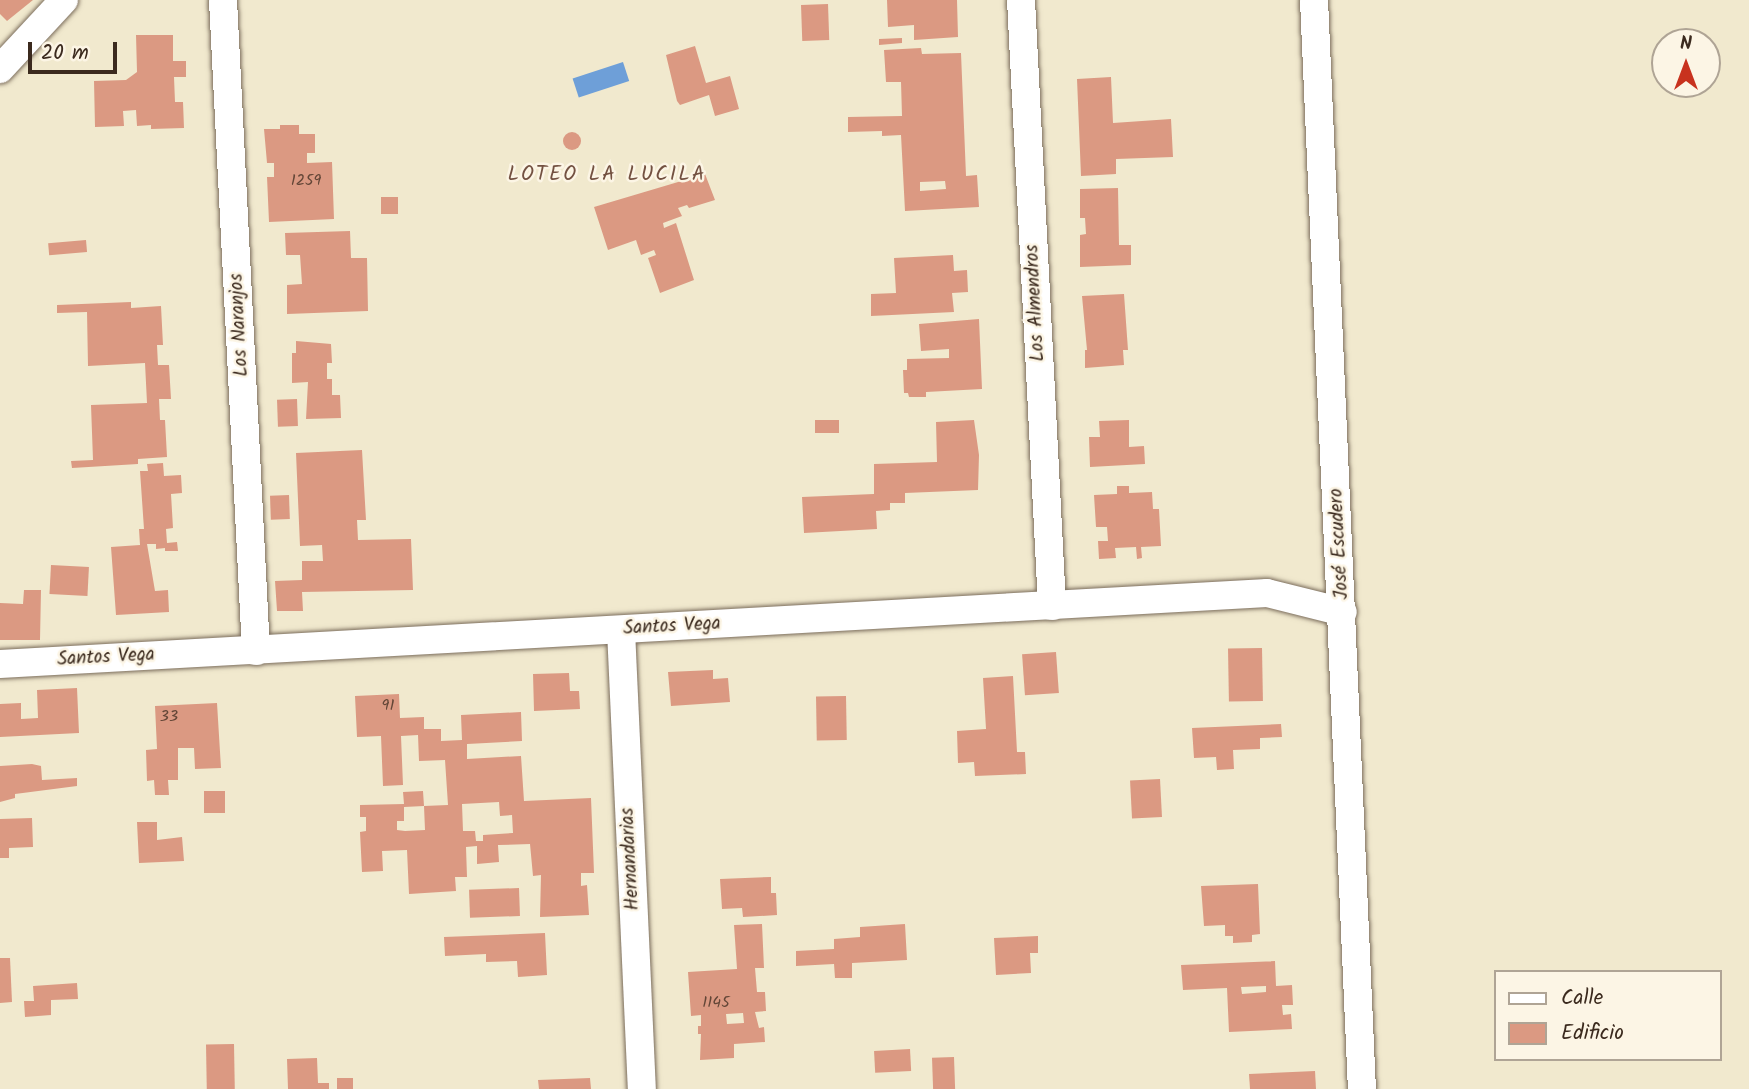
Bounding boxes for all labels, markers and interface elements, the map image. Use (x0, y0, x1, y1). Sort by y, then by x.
scale bar (32, 28, 121, 72)
north arrow (1651, 28, 1721, 98)
text: N (1680, 29, 1692, 59)
text: 20 m (41, 37, 89, 70)
district label: LOTEO LA LUCILA (509, 162, 705, 188)
house number: 1259 (291, 171, 321, 191)
street label: Los Almendros (1022, 244, 1050, 362)
street label: Los Naranjos (226, 273, 254, 377)
street label: José Escudero (1326, 488, 1354, 600)
street label: Santos Vega (623, 613, 721, 641)
street label: Santos Vega (57, 644, 155, 672)
house number: 91 (382, 696, 394, 716)
house number: 33 (160, 707, 178, 727)
street label: Hernandarias (617, 807, 645, 911)
legend (1494, 970, 1721, 1061)
text: Calle (1561, 982, 1603, 1015)
house number: 1145 (702, 993, 730, 1013)
text: Edificio (1561, 1017, 1624, 1050)

